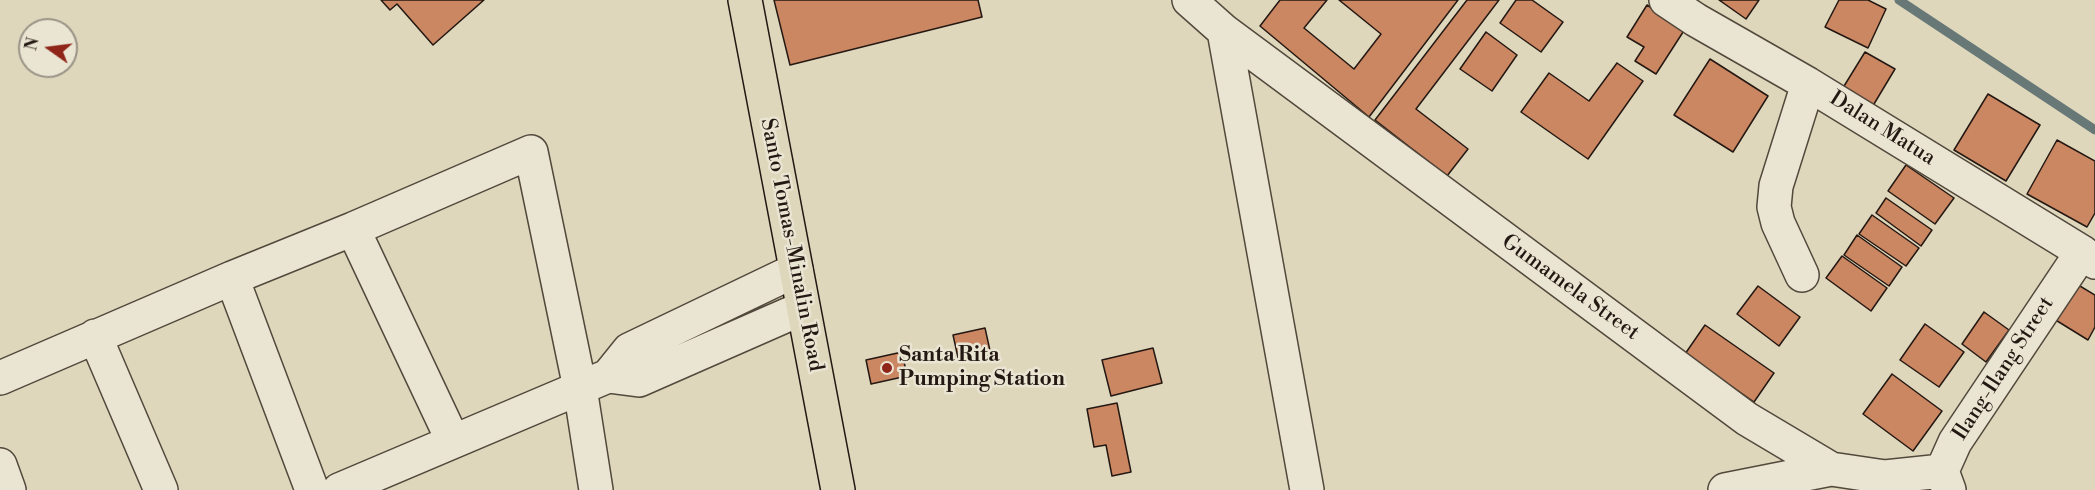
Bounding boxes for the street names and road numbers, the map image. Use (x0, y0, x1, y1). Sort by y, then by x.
street label: Dalan Matua (1825, 87, 1939, 171)
street label: Santo Tomas-Minalin Road (754, 116, 828, 374)
street label: Gumamela Street (1496, 230, 1644, 346)
street label: Ilang-Ilang Street (1948, 293, 2060, 445)

